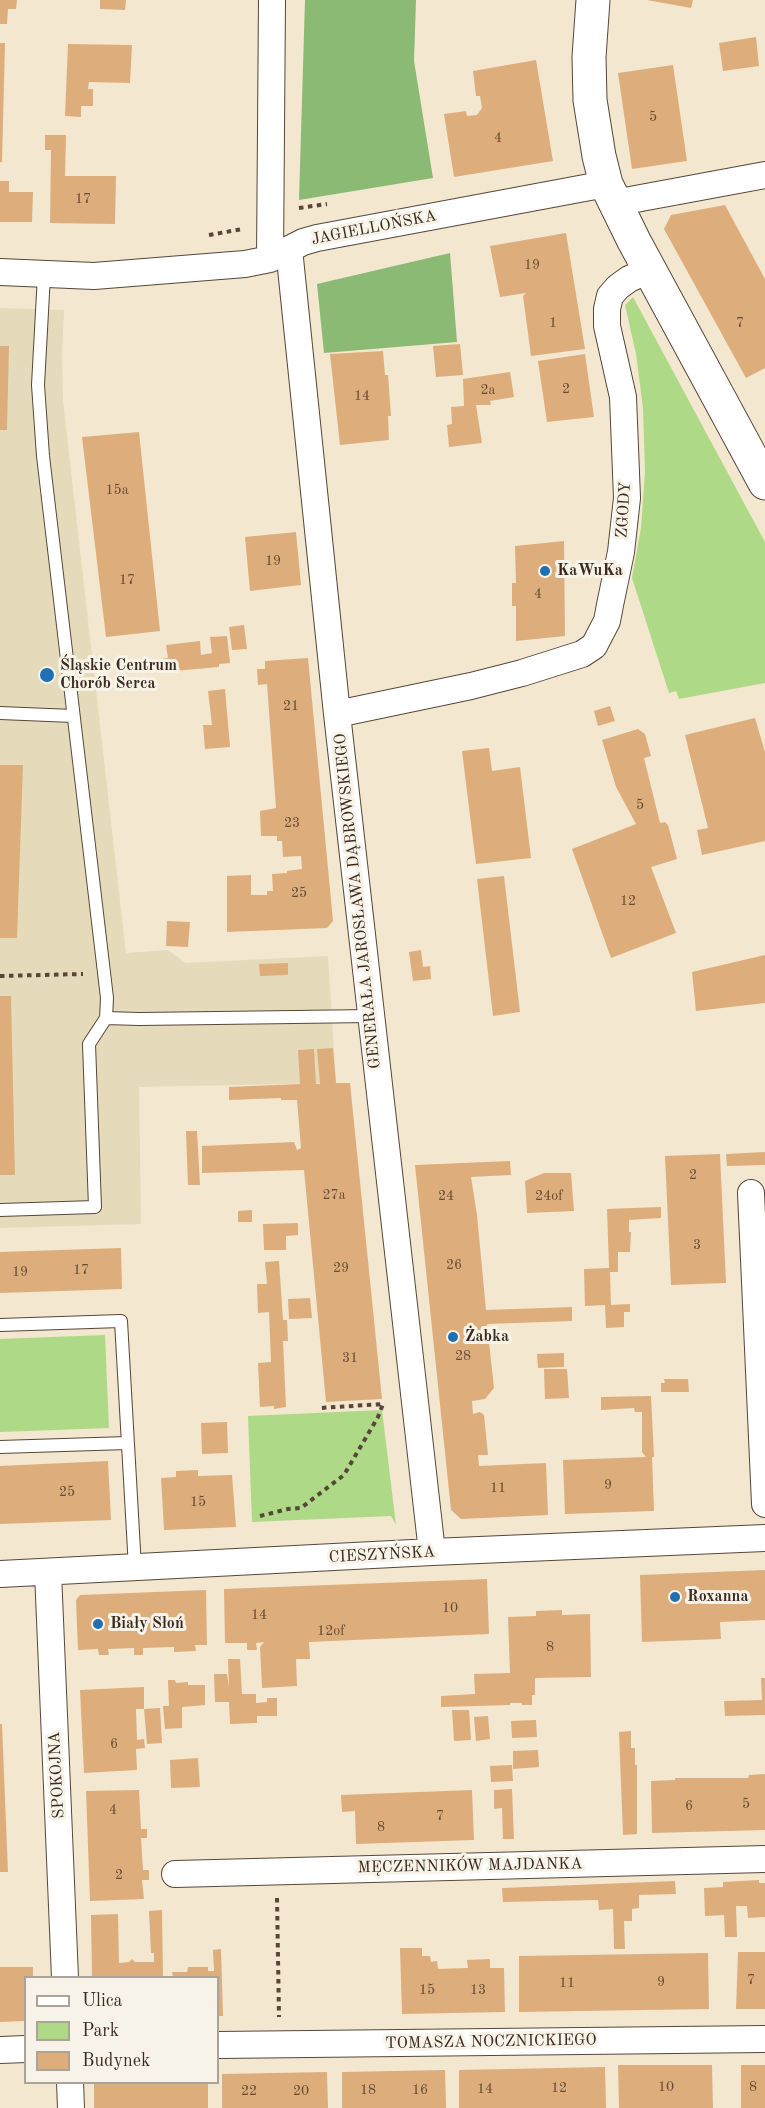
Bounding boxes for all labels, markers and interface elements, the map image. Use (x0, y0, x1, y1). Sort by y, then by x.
house number: 5 (649, 109, 657, 125)
house number: 4 (494, 130, 502, 146)
house number: 17 (75, 191, 91, 207)
street label: JAGIELLOŃSKA (310, 206, 438, 250)
house number: 19 (524, 257, 540, 273)
house number: 1 (549, 315, 557, 331)
house number: 7 (736, 315, 744, 331)
house number: 2 (562, 381, 570, 397)
house number: 2a (480, 382, 496, 398)
house number: 14 (354, 388, 370, 404)
street label: ZGODY (612, 481, 636, 539)
house number: 15a (105, 482, 129, 498)
house number: 19 (265, 553, 281, 569)
place label: KaWuKa (557, 561, 623, 581)
marker: KaWuKa (538, 564, 552, 578)
house number: 17 (119, 572, 135, 588)
house number: 4 (534, 586, 542, 602)
place label: Śląskie Centrum Chorób Serca (60, 656, 177, 694)
marker: Śląskie Centrum Chorób Serca (38, 666, 56, 684)
house number: 21 (283, 698, 299, 714)
street label: GENERAŁA JAROSŁAWA DĄBROWSKIEGO (331, 732, 385, 1070)
house number: 5 (636, 797, 644, 813)
house number: 23 (284, 815, 300, 831)
house number: 25 (291, 885, 307, 901)
house number: 12 (620, 893, 636, 909)
house number: 2 (689, 1167, 697, 1183)
house number: 27a (322, 1187, 346, 1203)
house number: 24 (438, 1188, 454, 1204)
house number: 24of (535, 1188, 563, 1204)
house number: 3 (693, 1237, 701, 1253)
house number: 26 (446, 1257, 462, 1273)
house number: 29 (333, 1260, 349, 1276)
house number: 17 (73, 1262, 89, 1278)
house number: 19 (12, 1264, 28, 1280)
place label: Żabka (465, 1327, 509, 1347)
marker: Żabka (446, 1330, 460, 1344)
house number: 28 (455, 1348, 471, 1364)
house number: 31 (342, 1350, 358, 1366)
house number: 9 (604, 1477, 612, 1493)
house number: 11 (490, 1480, 506, 1496)
house number: 25 (59, 1484, 75, 1500)
house number: 15 (190, 1494, 206, 1510)
street label: CIESZYŃSKA (328, 1543, 436, 1567)
place label: Roxanna (687, 1587, 749, 1607)
marker: Roxanna (668, 1590, 682, 1604)
house number: 10 (442, 1600, 458, 1616)
house number: 14 (251, 1607, 267, 1623)
place label: Biały Słoń (110, 1614, 184, 1634)
marker: Biały Słoń (91, 1617, 105, 1631)
house number: 12of (317, 1623, 345, 1639)
house number: 8 (546, 1639, 554, 1655)
street label: SPOKOJNA (45, 1731, 69, 1819)
house number: 6 (110, 1736, 118, 1752)
house number: 5 (742, 1796, 750, 1812)
house number: 6 (685, 1798, 693, 1814)
house number: 4 (109, 1802, 117, 1818)
house number: 7 (436, 1808, 444, 1824)
house number: 8 (377, 1819, 385, 1835)
street label: MĘCZENNIKÓW MAJDANKA (357, 1854, 583, 1878)
house number: 2 (115, 1867, 123, 1883)
house number: 7 (747, 1972, 755, 1988)
house number: 9 (657, 1974, 665, 1990)
house number: 11 (559, 1975, 575, 1991)
legend (24, 1976, 219, 2084)
house number: 15 (419, 1982, 435, 1998)
house number: 13 (470, 1982, 486, 1998)
text: Ulica (82, 1992, 123, 2010)
text: Park (82, 2022, 119, 2040)
street label: TOMASZA NOCZNICKIEGO (385, 2031, 597, 2053)
text: Budynek (82, 2052, 150, 2070)
house number: 10 (658, 2079, 674, 2095)
house number: 8 (749, 2079, 757, 2095)
house number: 12 (551, 2080, 567, 2096)
house number: 14 (477, 2081, 493, 2097)
house number: 18 (360, 2082, 376, 2098)
house number: 16 (412, 2082, 428, 2098)
house number: 22 (241, 2083, 257, 2099)
house number: 20 (293, 2083, 309, 2099)

